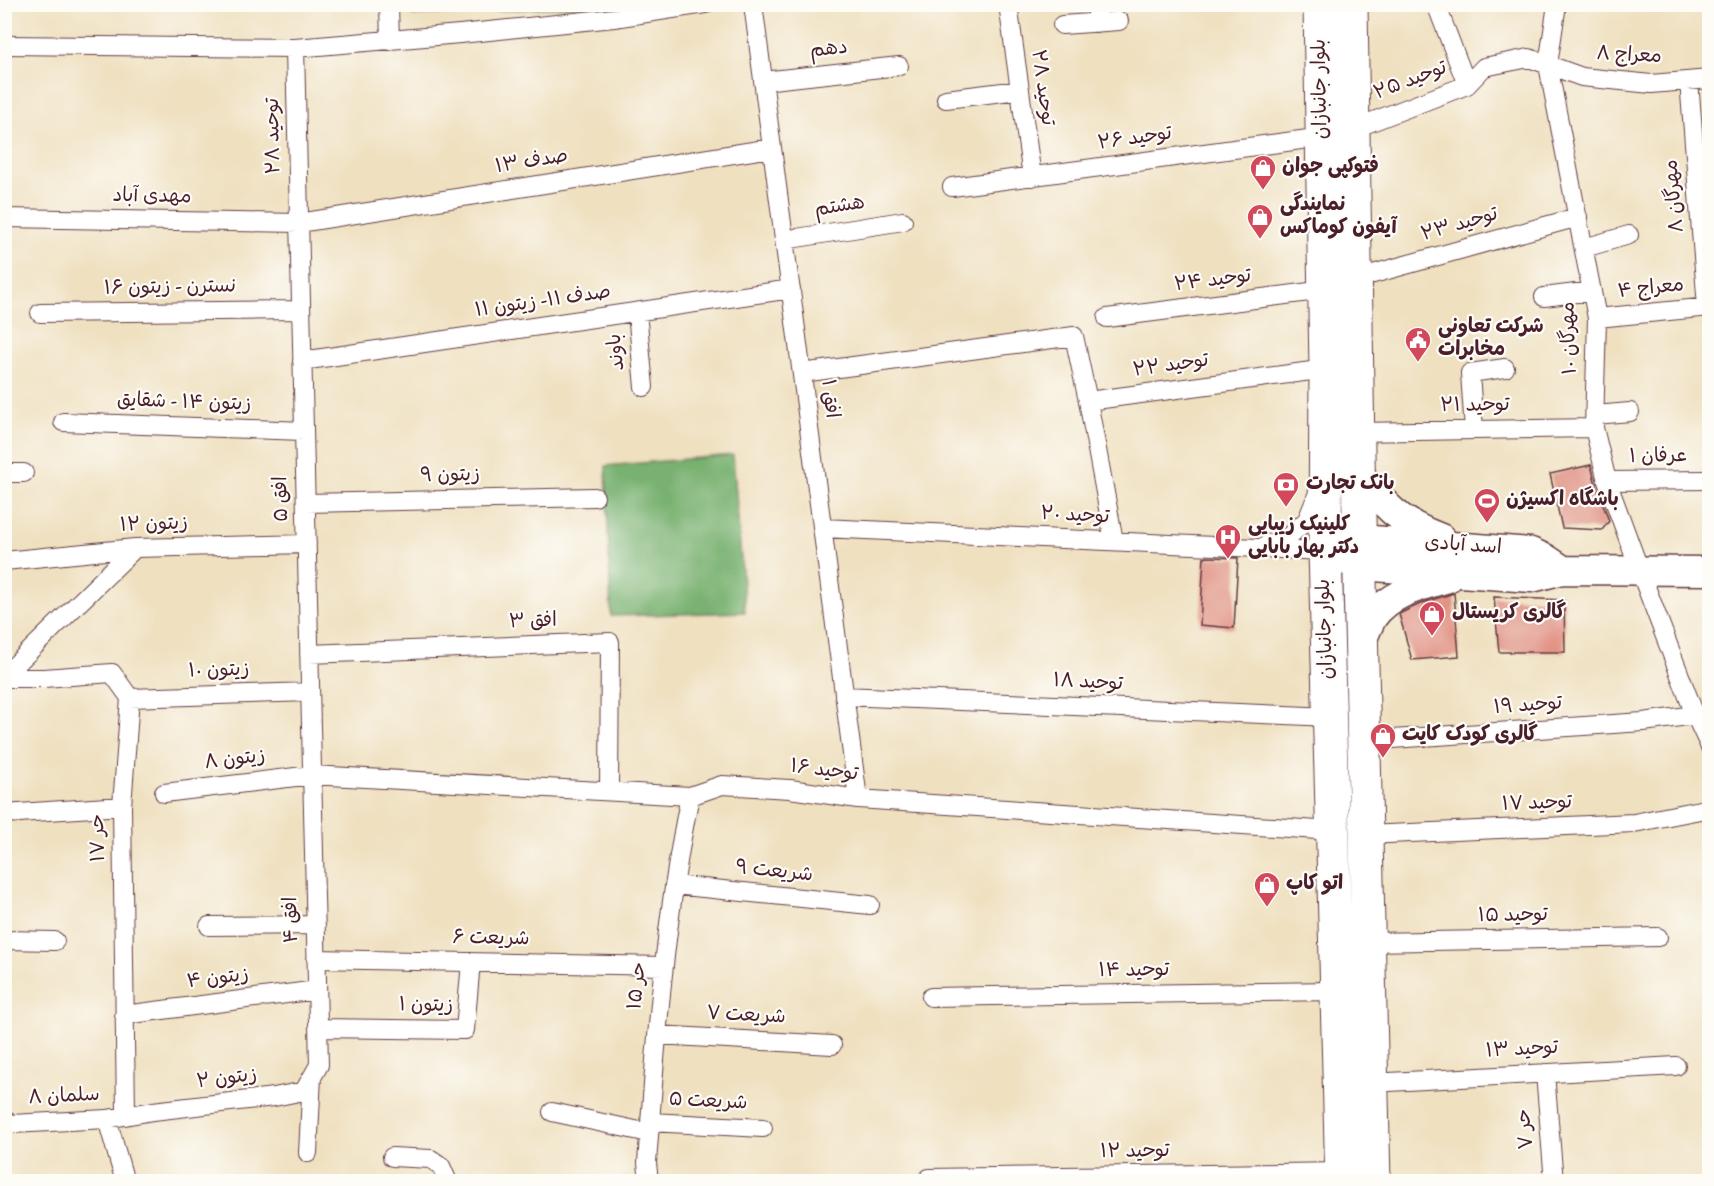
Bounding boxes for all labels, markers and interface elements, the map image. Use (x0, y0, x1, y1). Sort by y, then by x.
street label: دهم (809, 38, 849, 64)
street label: بلوار جانبازان (1309, 39, 1334, 139)
street label: معراج ۸ (1596, 43, 1662, 70)
street label: توحید ۲۸ (1024, 49, 1058, 128)
street label: توحید ۲۵ (1371, 58, 1451, 106)
street label: توحید ۲۸ (263, 97, 287, 174)
street label: توحید ۲۶ (1096, 123, 1174, 157)
street label: صدف ۱۳ (494, 145, 570, 180)
shop icon: فتوکپی جوان (1248, 153, 1278, 191)
place label: فتوکپی جوان (1282, 154, 1379, 180)
street label: مهرگان ۸ (1658, 158, 1691, 234)
street label: مهدی آباد (112, 183, 192, 210)
place label: نمایندگی آیفون کوماکس (1280, 191, 1399, 241)
street label: هشتم (813, 193, 867, 223)
shop icon: نمایندگی آیفون کوماکس (1245, 202, 1275, 240)
street label: توحید ۲۳ (1419, 204, 1501, 248)
street label: توحید ۲۴ (1173, 266, 1253, 298)
street label: معراج ۴ (1617, 274, 1685, 305)
street label: نسترن - زیتون ۱۶ (104, 276, 236, 302)
street label: صدف ۱۱- زیتون ۱۱ (473, 281, 612, 324)
street label: مهرگان ۱۰ (1555, 301, 1584, 375)
place label: شرکت تعاونی مخابرات (1438, 316, 1544, 363)
public building icon: شرکت تعاونی مخابرات (1403, 325, 1433, 363)
street label: باوند (604, 332, 631, 372)
street label: توحید ۲۲ (1132, 350, 1210, 384)
street label: افق ۱ (814, 378, 843, 420)
street label: زیتون ۱۴ - شقایق (116, 389, 252, 418)
street label: توحید ۲۱ (1440, 395, 1510, 419)
street label: عرفان ۱ (1629, 445, 1687, 470)
street label: زیتون ۹ (420, 465, 480, 489)
bank icon: بانک تجارت (1271, 470, 1301, 508)
place label: بانک تجارت (1306, 473, 1395, 497)
street label: افق ۵ (270, 476, 295, 522)
sports icon: باشگاه اکسیژن (1472, 486, 1502, 524)
place label: باشگاه اکسیژن (1506, 486, 1619, 513)
street label: توحید ۲۰ (1040, 504, 1110, 530)
street label: زیتون ۱۲ (120, 513, 188, 539)
place label: کلینیک زیبایی دکتر بهار بابایی (1248, 514, 1359, 561)
hospital icon: کلینیک زیبایی دکتر بهار بابایی (1213, 522, 1243, 560)
street label: اسد آبادی (1424, 530, 1503, 561)
street label: بلوار جانبازان (1313, 578, 1340, 680)
shop icon: گالری کریستال (1417, 599, 1447, 637)
place label: گالری کریستال (1452, 599, 1566, 626)
street label: افق ۳ (508, 610, 557, 635)
street label: زیتون ۱۰ (188, 659, 250, 685)
street label: توحید ۱۸ (1052, 671, 1124, 697)
street label: توحید ۱۹ (1493, 693, 1563, 721)
shop icon: گالری کودک کایت (1368, 721, 1398, 759)
place label: گالری کودک کایت (1402, 721, 1538, 748)
street label: زیتون ۸ (203, 746, 267, 776)
street label: توحید ۱۶ (789, 756, 860, 788)
street label: توحید ۱۷ (1501, 792, 1573, 818)
street label: حر ۱۷ (88, 814, 112, 862)
street label: شریعت ۹ (734, 858, 814, 888)
shop icon: اتو کاپ (1252, 870, 1282, 908)
place label: اتو کاپ (1286, 873, 1343, 897)
street label: افق ۴ (280, 896, 305, 944)
street label: توحید ۱۵ (1478, 905, 1548, 929)
street label: شریعت ۶ (452, 928, 530, 952)
street label: توحید ۱۴ (1098, 960, 1170, 984)
street label: حر ۱۵ (625, 961, 653, 1011)
street label: زیتون ۴ (186, 965, 250, 995)
street label: زیتون ۱ (399, 995, 453, 1019)
street label: شریعت ۷ (706, 1003, 786, 1031)
street label: توحید ۱۳ (1485, 1038, 1559, 1064)
street label: زیتون ۲ (195, 1065, 259, 1095)
street label: سلمان ۸ (28, 1084, 100, 1111)
street label: شریعت ۵ (668, 1089, 748, 1117)
street label: حر ۷ (1514, 1108, 1540, 1150)
street label: توحید ۱۲ (1100, 1141, 1170, 1165)

